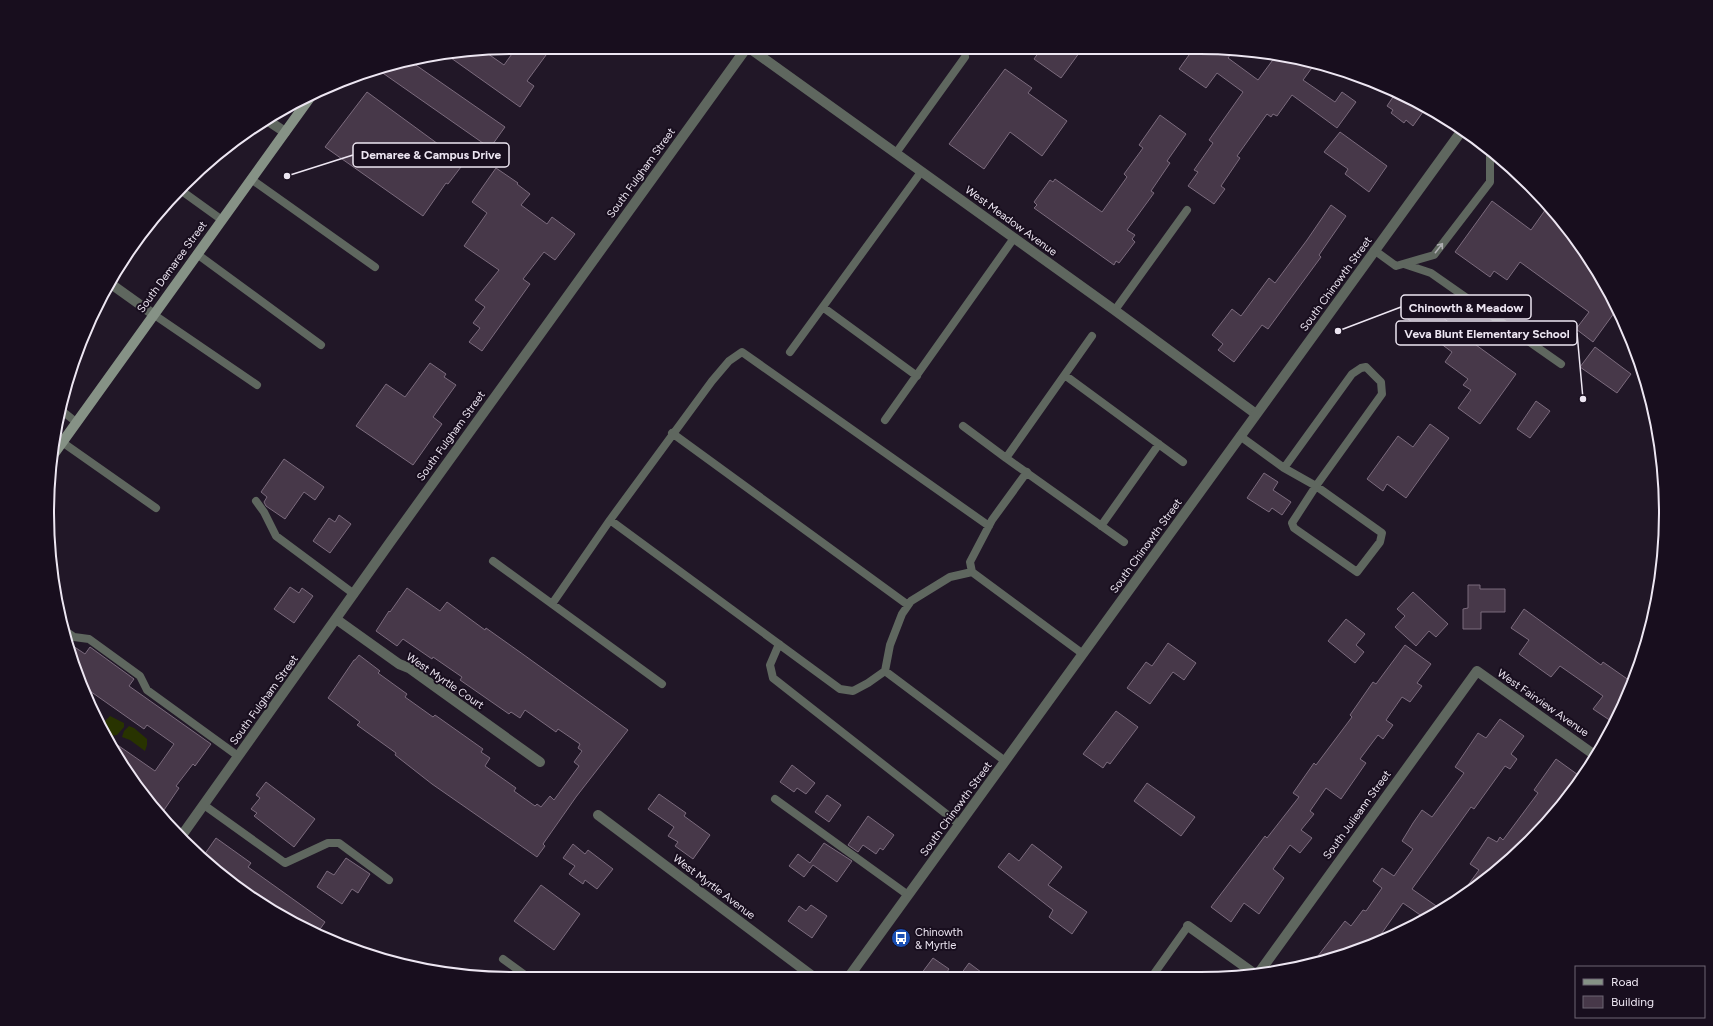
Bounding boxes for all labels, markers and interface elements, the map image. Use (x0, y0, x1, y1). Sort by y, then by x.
street label: South Fulgham Street (604, 126, 678, 220)
callout: Demaree & Campus Drive (353, 143, 509, 167)
text: Demaree & Campus Drive (361, 148, 502, 162)
street label: West Meadow Avenue (963, 183, 1059, 259)
street label: South Demaree Street (134, 219, 210, 315)
street label: South Chinowth Street (1297, 234, 1375, 334)
one-way arrow (1434, 243, 1443, 254)
callout: Chinowth & Meadow (1401, 295, 1531, 319)
text: Chinowth & Meadow (1409, 301, 1523, 315)
callout: Veva Blunt Elementary School (1396, 321, 1577, 345)
text: Veva Blunt Elementary School (1404, 327, 1570, 341)
street label: South Fulgham Street (414, 389, 488, 483)
street label: South Chinowth Street (1107, 496, 1185, 596)
street label: West Myrtle Court (404, 650, 486, 712)
street label: South Fulgham Street (227, 653, 301, 747)
street label: West Fairview Avenue (1495, 667, 1591, 739)
street label: South Chinowth Street (917, 759, 995, 859)
street label: South Julieann Street (1320, 768, 1394, 862)
street label: West Myrtle Avenue (670, 852, 758, 922)
place label: Chinowth & Myrtle (915, 926, 963, 952)
bus stop icon: Chinowth & Myrtle (890, 927, 912, 949)
legend (1575, 966, 1705, 1018)
text: Road (1611, 975, 1639, 989)
text: Building (1611, 995, 1654, 1009)

